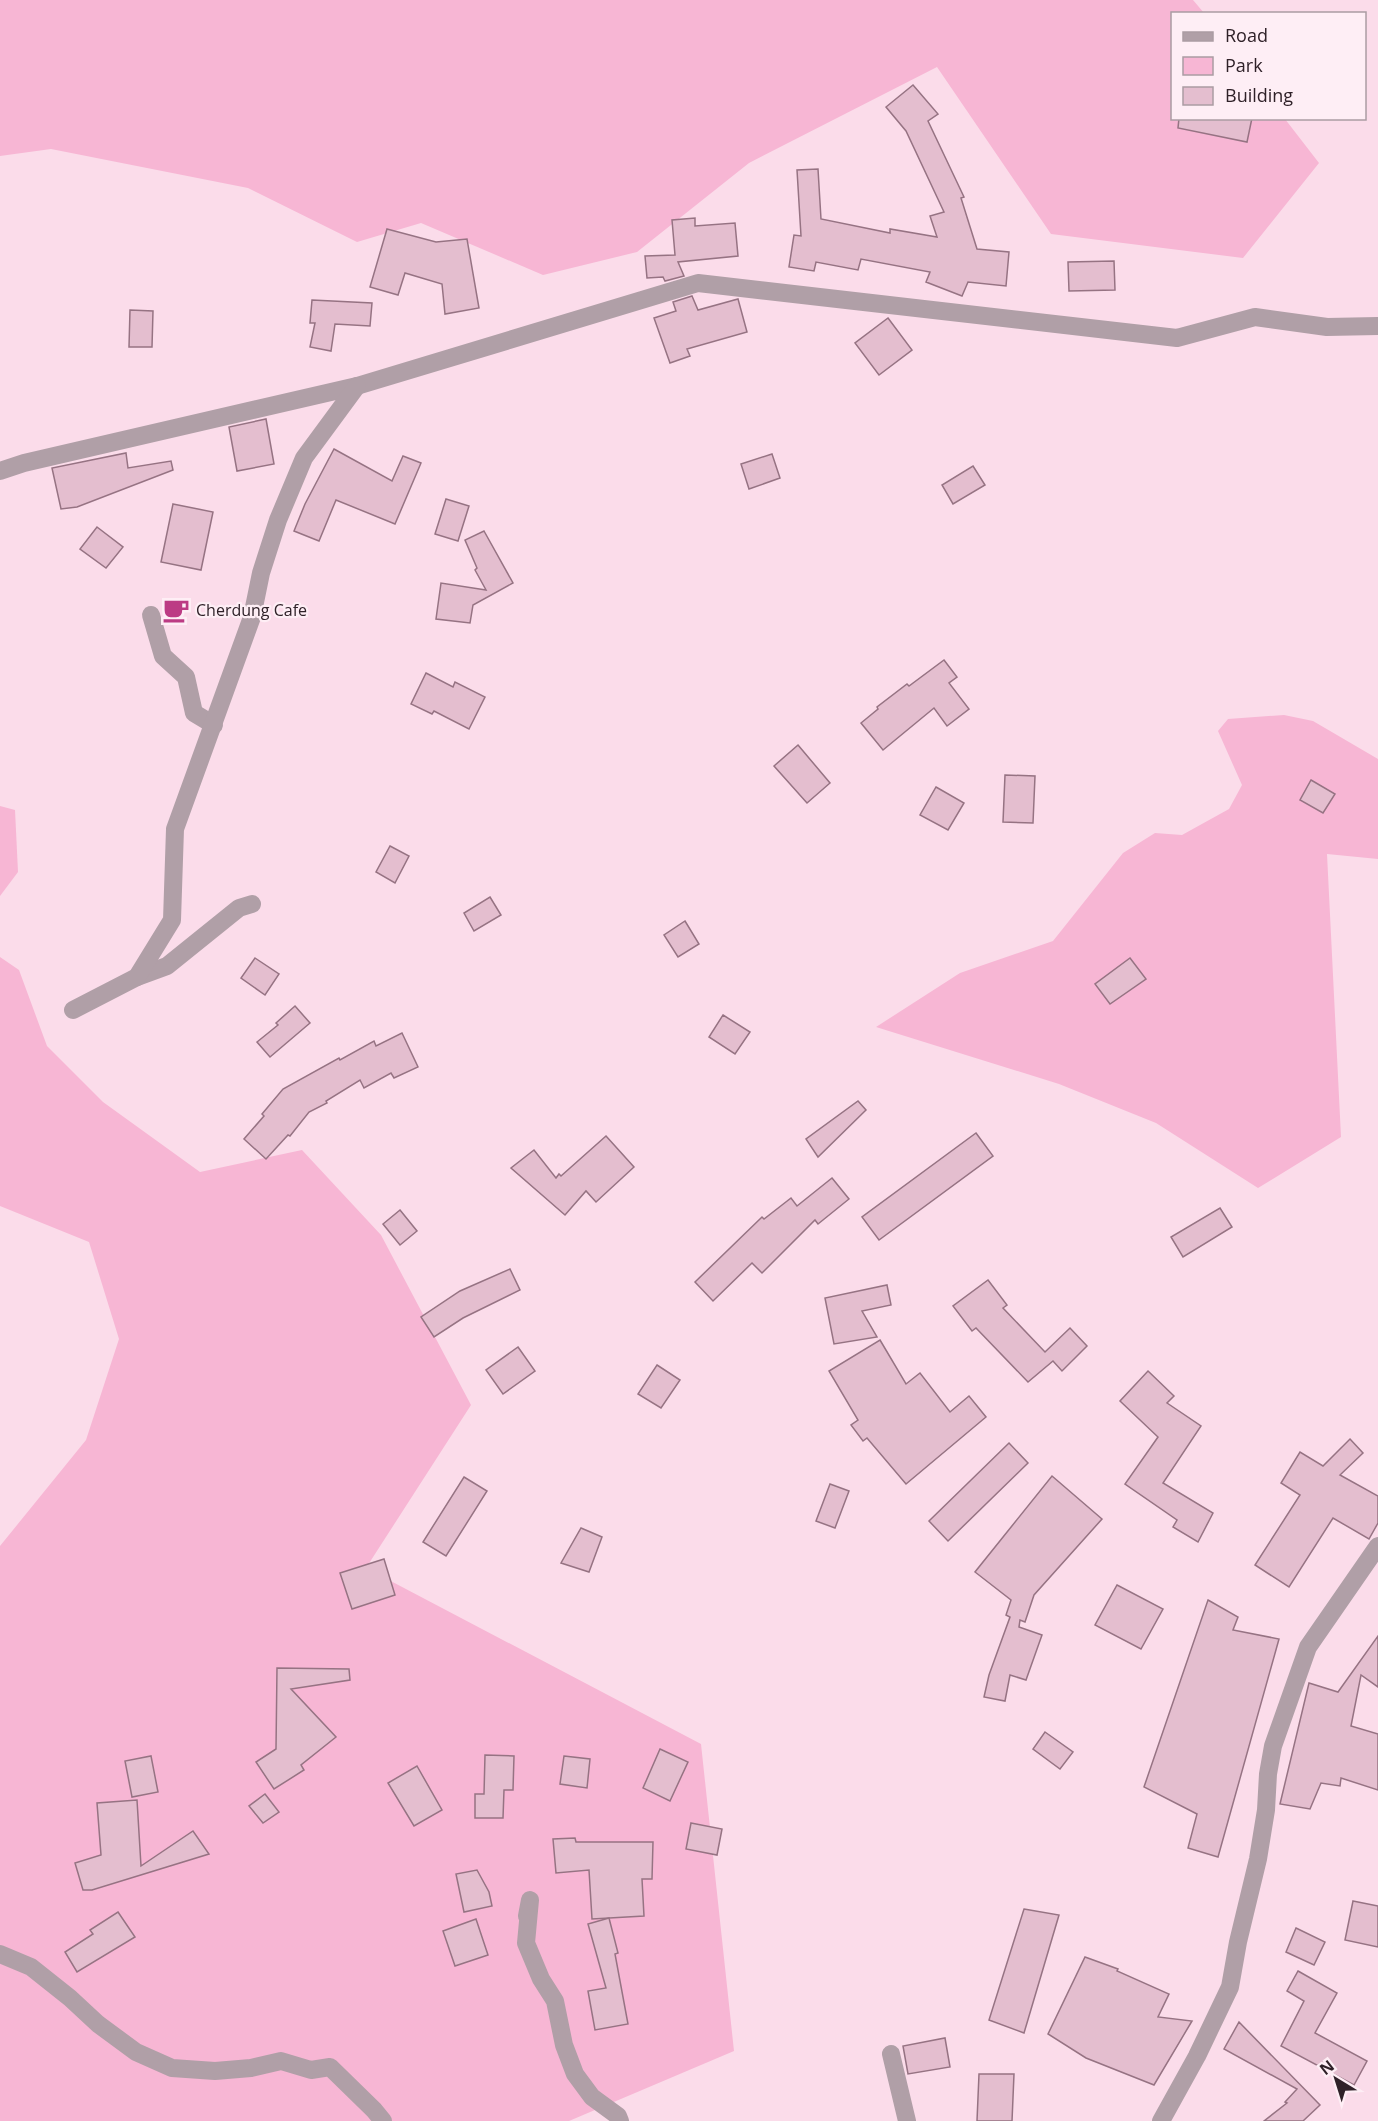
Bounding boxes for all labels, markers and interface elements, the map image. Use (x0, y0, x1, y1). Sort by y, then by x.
legend (1171, 12, 1366, 120)
text: Road (1225, 23, 1268, 47)
text: Park (1225, 53, 1263, 77)
text: Building (1225, 83, 1293, 107)
cafe icon: Cherdung Cafe (161, 595, 191, 625)
place label: Cherdung Cafe (196, 599, 307, 621)
north arrow (1306, 2049, 1366, 2109)
text: N (1315, 2055, 1339, 2080)

